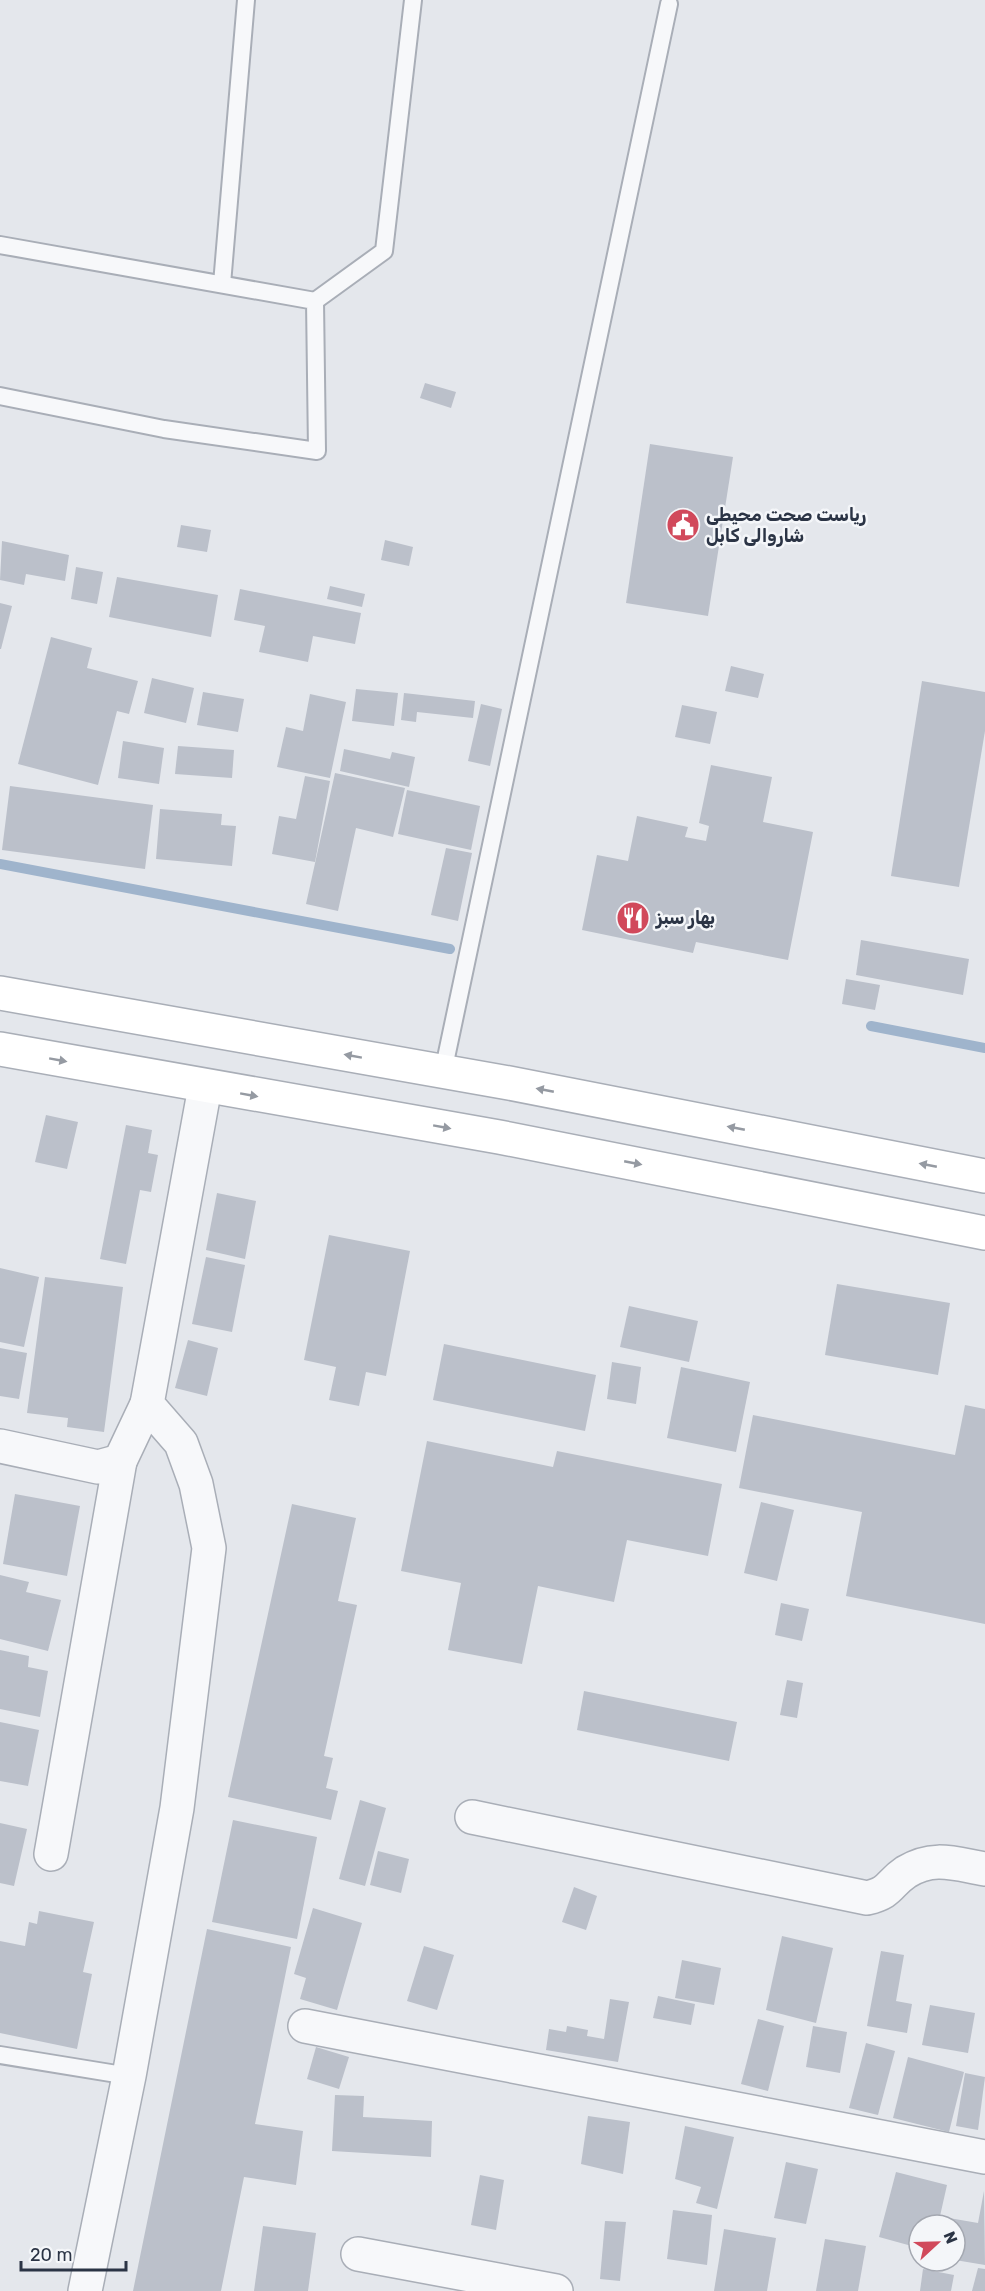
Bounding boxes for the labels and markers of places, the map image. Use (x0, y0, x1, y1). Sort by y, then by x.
place label: ریاست صحت محیطی شاروالی کابل (706, 504, 866, 547)
public building icon: ریاست صحت محیطی شاروالی کابل (665, 507, 701, 543)
restaurant icon: بهار سبز (615, 900, 651, 936)
place label: بهار سبز (655, 907, 715, 929)

